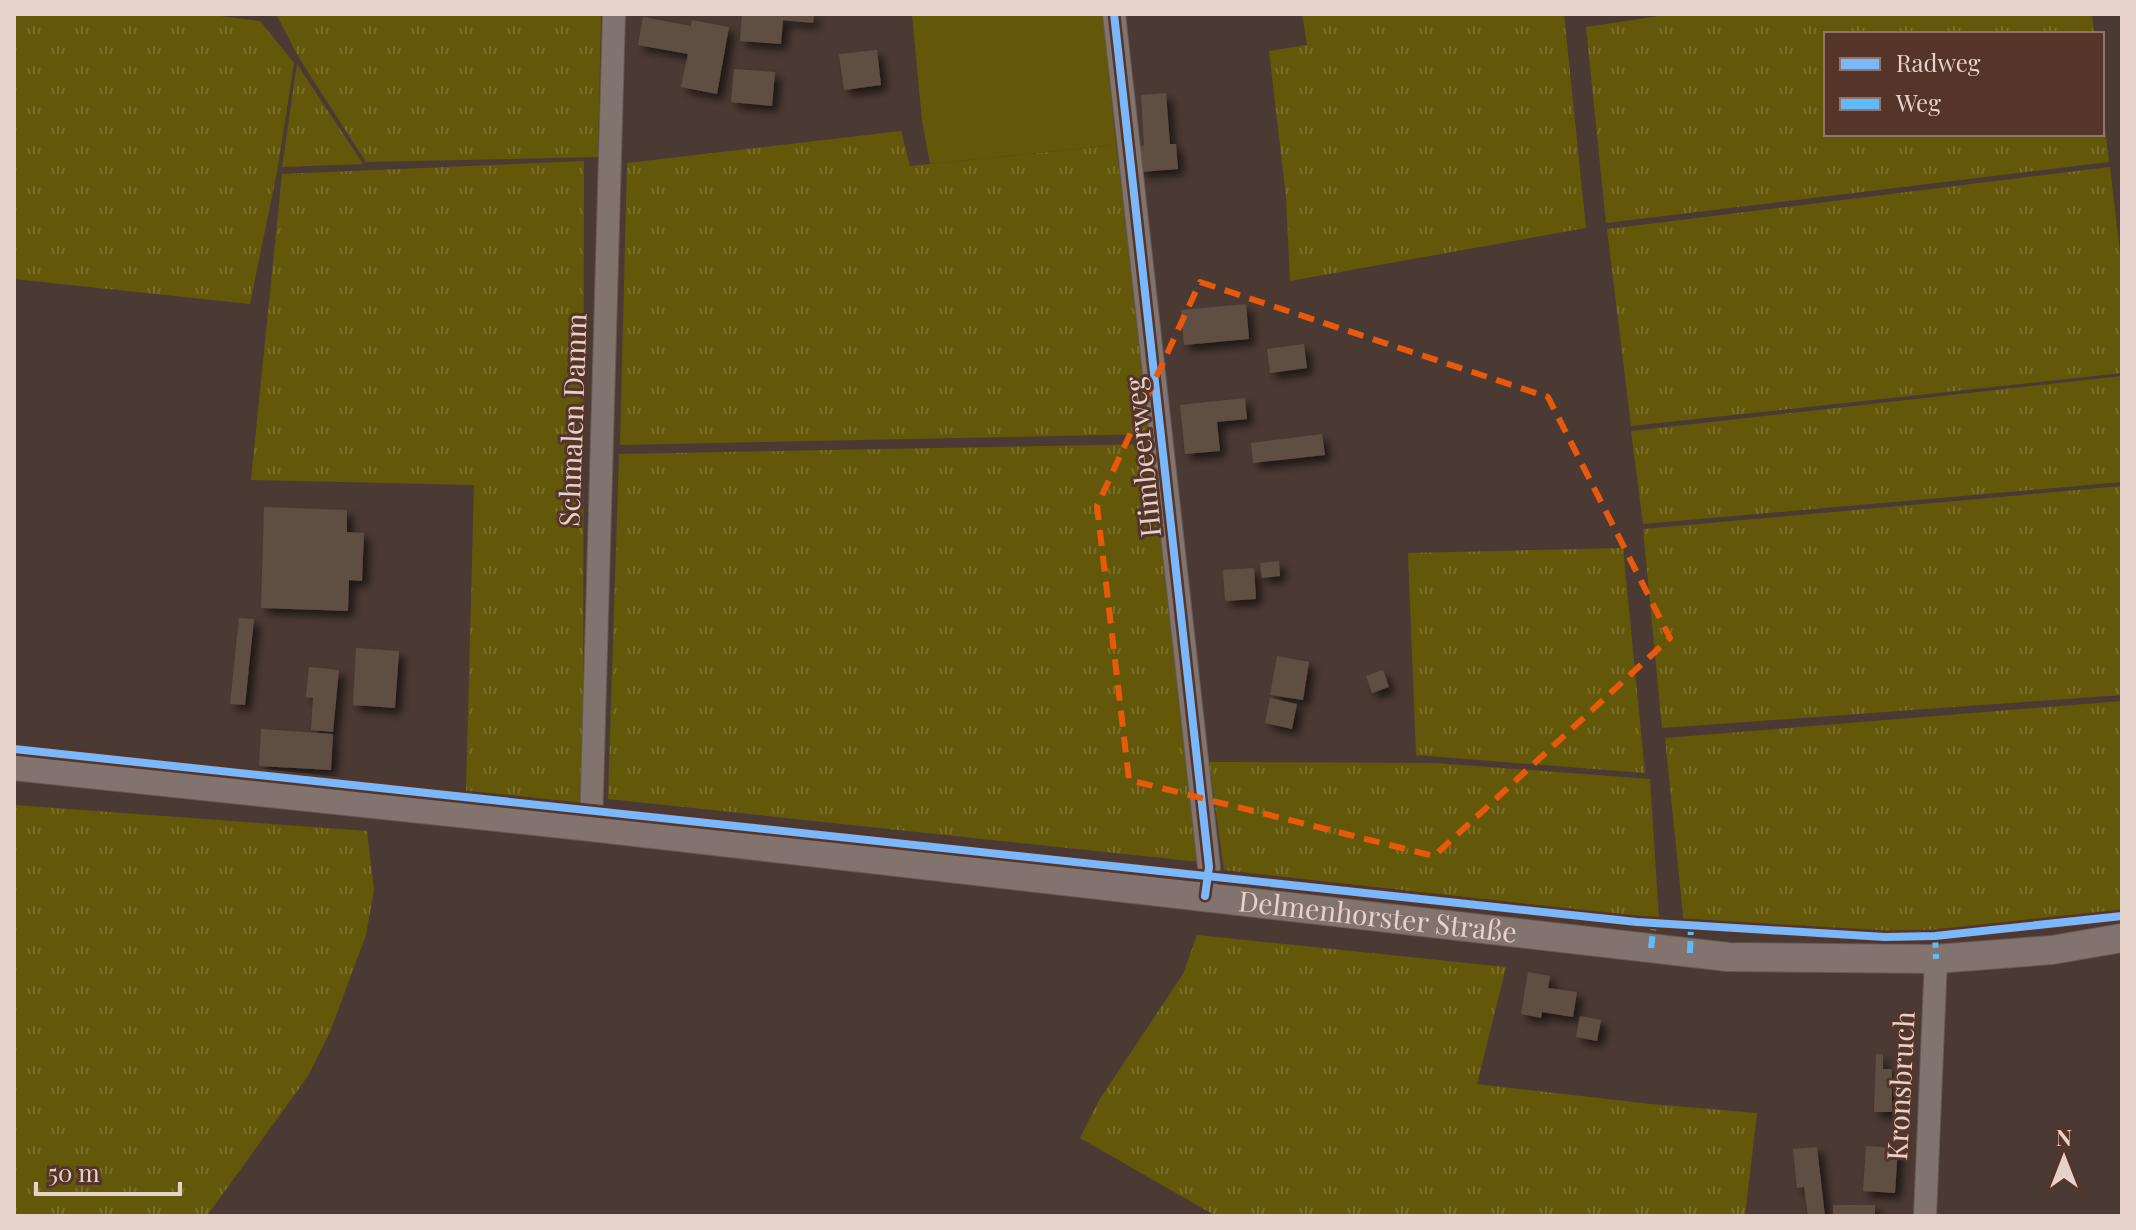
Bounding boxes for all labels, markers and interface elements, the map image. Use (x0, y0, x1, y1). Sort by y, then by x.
legend (1824, 32, 2104, 136)
text: Radweg (1896, 46, 1981, 78)
text: Weg (1895, 86, 1941, 118)
street label: Schmalen Damm (549, 313, 594, 527)
street label: Himbeerweg (1115, 375, 1168, 539)
street label: Delmenhorster Straße (1237, 881, 1519, 950)
street label: Kronsbruch (1877, 1010, 1922, 1161)
north arrow (2024, 1118, 2104, 1198)
text: N (2056, 1122, 2072, 1152)
scale bar (36, 1146, 180, 1196)
text: 50 m (48, 1156, 100, 1188)

